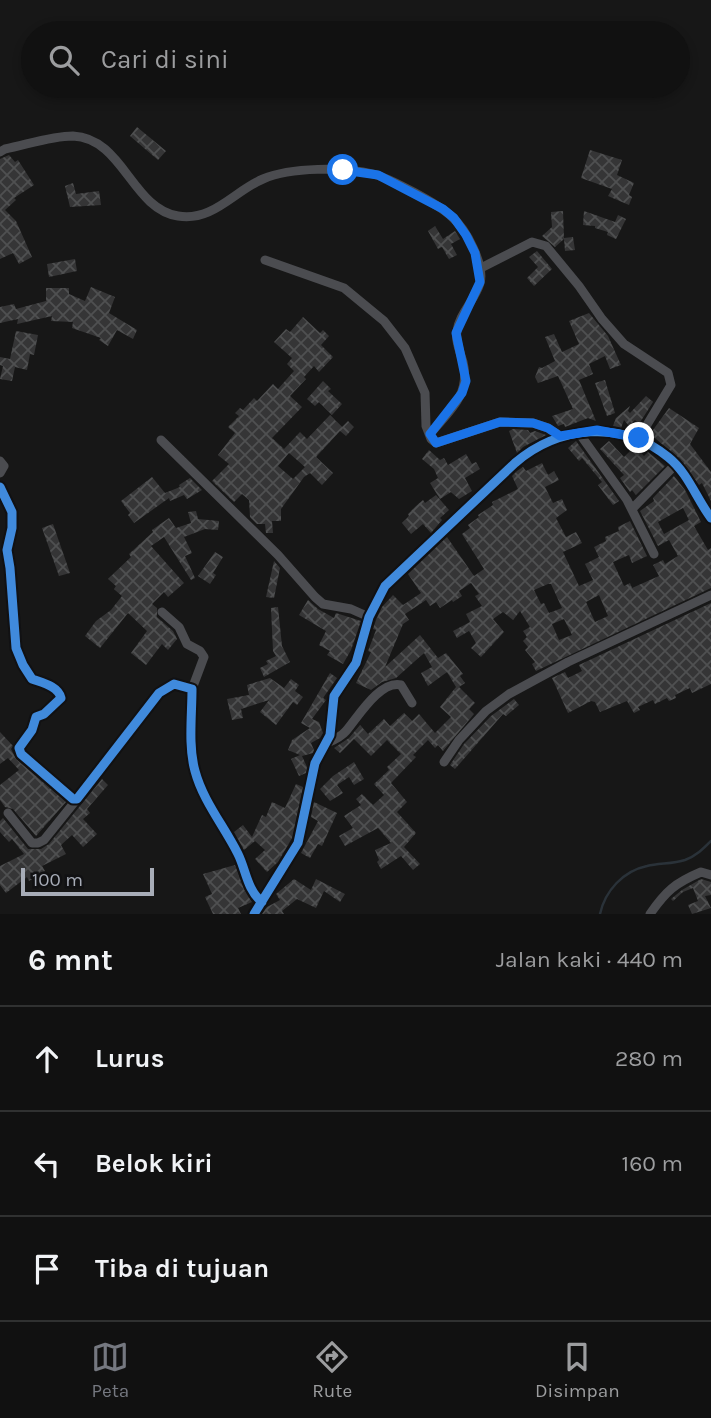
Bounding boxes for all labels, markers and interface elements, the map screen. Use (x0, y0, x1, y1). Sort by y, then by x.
search box (21, 21, 690, 98)
icon: search (45, 41, 83, 79)
text: Cari di sini (101, 44, 229, 75)
route start (327, 154, 358, 185)
route end (623, 422, 654, 453)
scale bar (21, 865, 154, 897)
text: 100 m (32, 869, 83, 891)
text: 6 mnt (28, 942, 113, 978)
text: Jalan kaki · 440 m (496, 946, 683, 973)
icon: ahead (28, 1040, 66, 1078)
text: Lurus (95, 1043, 164, 1074)
text: 280 m (615, 1045, 683, 1072)
icon: left (28, 1145, 66, 1183)
text: Belok kiri (95, 1148, 213, 1179)
text: 160 m (622, 1150, 683, 1177)
icon: arrive (28, 1250, 66, 1288)
text: Tiba di tujuan (95, 1253, 269, 1284)
tab: Peta (91, 1338, 129, 1402)
tab: Rute (312, 1338, 352, 1402)
tab: Disimpan (535, 1338, 620, 1402)

